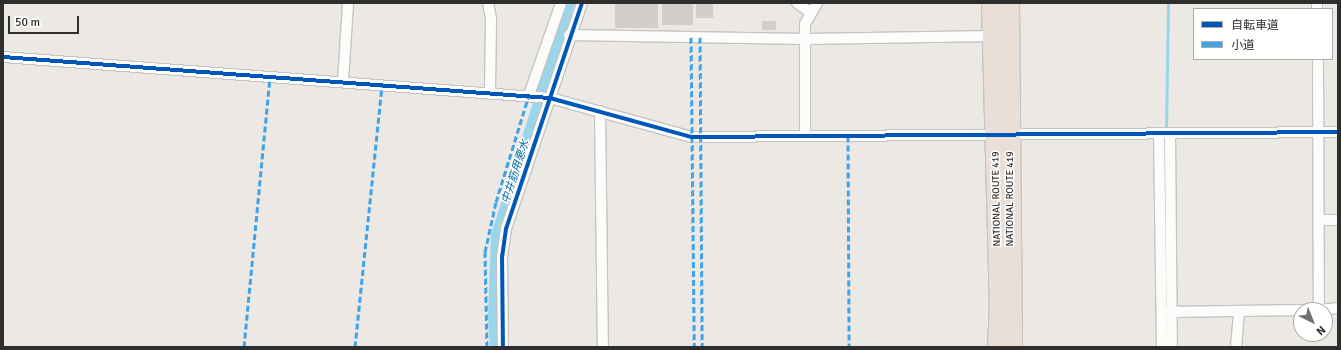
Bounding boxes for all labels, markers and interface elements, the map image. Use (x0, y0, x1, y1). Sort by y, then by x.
scale bar (10, 8, 81, 34)
legend (1193, 8, 1333, 60)
text: 50 m (15, 15, 40, 30)
text: 自転車道 (1231, 18, 1279, 33)
text: 小道 (1231, 38, 1255, 53)
water label: 中井筋用悪水 (500, 139, 532, 205)
street label: NATIONAL ROUTE 419 (990, 151, 1004, 247)
street label: NATIONAL ROUTE 419 (1005, 151, 1017, 247)
north arrow (1293, 302, 1333, 342)
text: N (1314, 323, 1328, 338)

